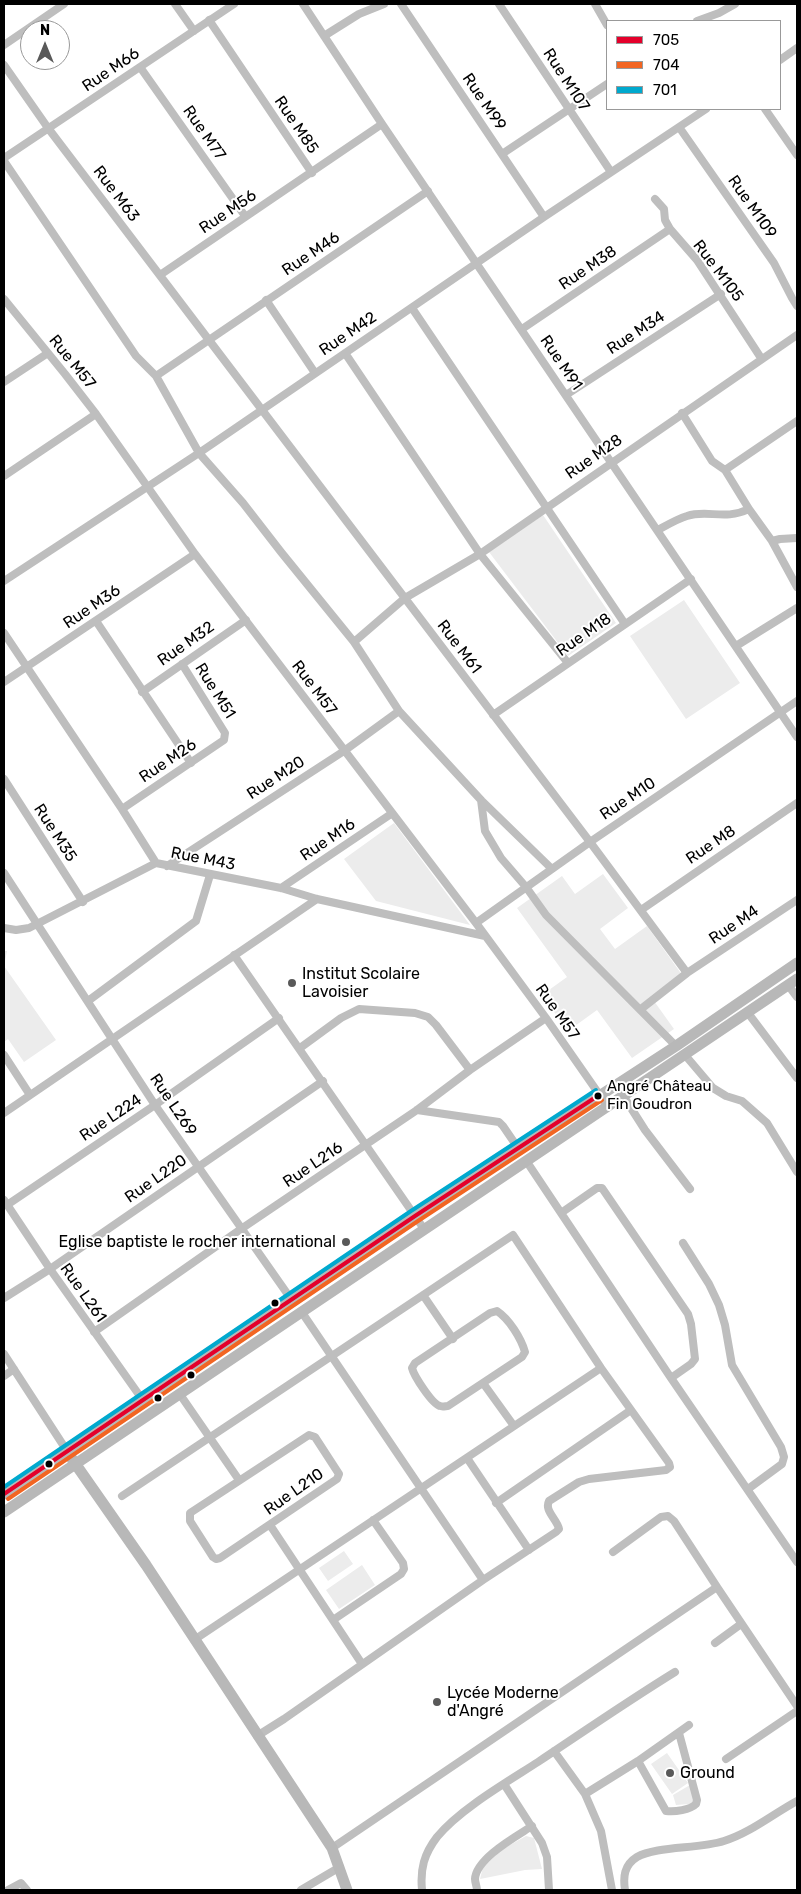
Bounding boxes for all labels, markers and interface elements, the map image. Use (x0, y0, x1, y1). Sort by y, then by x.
north arrow (20, 20, 70, 70)
legend (606, 20, 781, 110)
text: N (40, 22, 50, 39)
text: 705 (653, 31, 679, 49)
street label: Rue M66 (79, 44, 143, 96)
street label: Rue M107 (539, 45, 593, 115)
text: 704 (653, 56, 680, 74)
street label: Rue M99 (458, 70, 510, 134)
text: 701 (653, 81, 677, 99)
street label: Rue M85 (270, 93, 322, 157)
street label: Rue M77 (178, 102, 230, 164)
street label: Rue M63 (89, 162, 143, 226)
street label: Rue M109 (723, 172, 781, 242)
street label: Rue M56 (196, 186, 260, 238)
street label: Rue M46 (279, 228, 343, 280)
street label: Rue M105 (689, 236, 747, 306)
street label: Rue M38 (555, 242, 621, 294)
street label: Rue M34 (603, 307, 669, 359)
street label: Rue M42 (316, 308, 380, 360)
street label: Rue M57 (45, 331, 99, 393)
street label: Rue M91 (536, 332, 586, 394)
street label: Rue M28 (562, 430, 626, 484)
street label: Rue M36 (60, 581, 124, 633)
street label: Rue M18 (553, 609, 615, 661)
street label: Rue M61 (433, 617, 485, 677)
street label: Rue M32 (154, 618, 218, 670)
street label: Rue M57 (287, 657, 341, 719)
street label: Rue M51 (190, 660, 240, 722)
street label: Rue M26 (136, 735, 200, 787)
street label: Rue M20 (243, 752, 309, 804)
street label: Rue M10 (597, 774, 659, 824)
street label: Rue M35 (29, 801, 81, 865)
street label: Rue M16 (297, 815, 359, 865)
street label: Rue M8 (682, 821, 740, 869)
street label: Rue M43 (169, 843, 237, 875)
street label: Rue M4 (706, 901, 762, 949)
place label: Institut Scolaire Lavoisier (302, 964, 420, 1002)
marker: Institut Scolaire Lavoisier (286, 977, 298, 989)
street label: Rue M57 (531, 981, 583, 1043)
street label: Rue L269 (145, 1070, 201, 1140)
place label: Angré Château Fin Goudron (607, 1078, 712, 1113)
street label: Rue L224 (76, 1090, 146, 1146)
marker: Angré Château Fin Goudron (593, 1091, 603, 1101)
street label: Rue L216 (279, 1138, 347, 1192)
street label: Rue L220 (121, 1151, 191, 1207)
place label: Eglise baptiste le rocher international (58, 1232, 336, 1252)
marker: Eglise baptiste le rocher international (340, 1236, 352, 1248)
street label: Rue L261 (56, 1260, 110, 1326)
unlabelled marker (270, 1298, 280, 1308)
unlabelled marker (186, 1370, 196, 1380)
unlabelled marker (153, 1393, 163, 1403)
unlabelled marker (44, 1459, 54, 1469)
street label: Rue L210 (260, 1465, 328, 1519)
place label: Lycée Moderne d'Angré (447, 1683, 559, 1721)
marker: Lycée Moderne d'Angré (431, 1696, 443, 1708)
place label: Ground (680, 1763, 735, 1783)
marker: Ground (664, 1767, 676, 1779)

